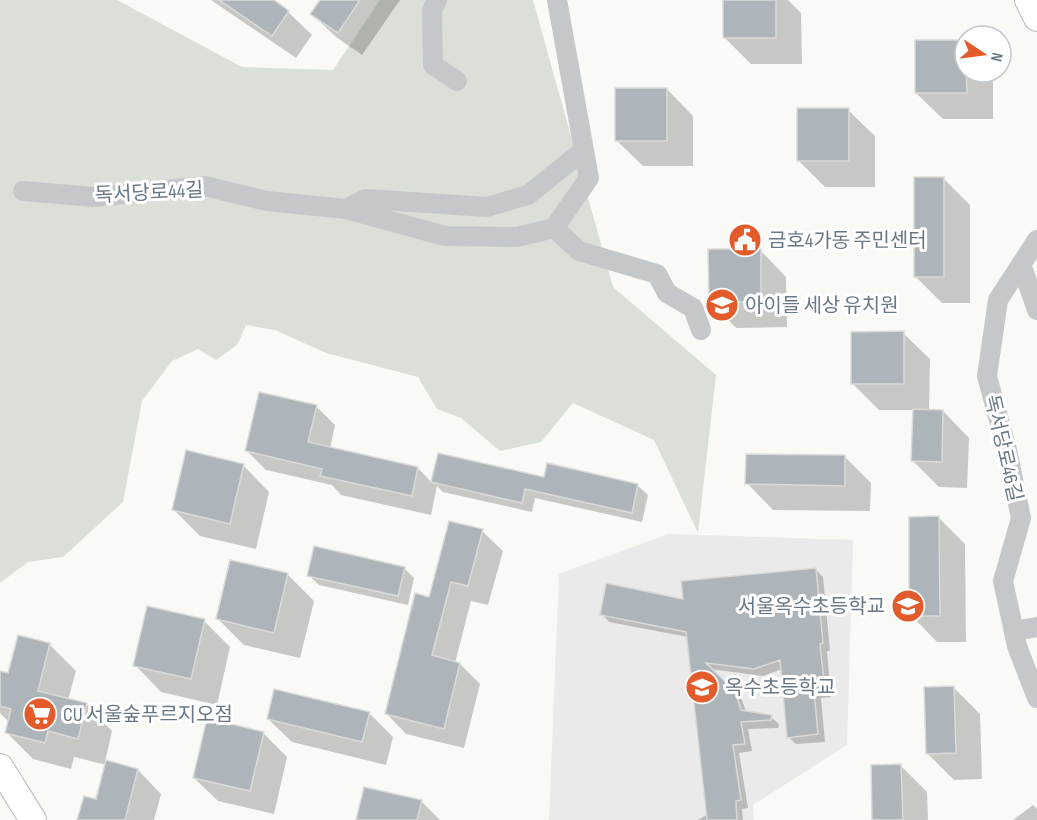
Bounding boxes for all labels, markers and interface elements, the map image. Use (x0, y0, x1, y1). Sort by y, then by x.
north arrow (953, 24, 1013, 84)
text: N (986, 51, 1006, 63)
street label: 독서당로44길 (94, 178, 204, 208)
public building icon: 금호4가동 주민센터 (727, 222, 763, 258)
place label: 금호4가동 주민센터 (768, 229, 927, 253)
school or university icon: 아이들 세상 유치원 (704, 287, 740, 323)
place label: 아이들 세상 유치원 (745, 294, 899, 318)
street label: 독서당로46길 (979, 392, 1027, 504)
school or university icon: 서울옥수초등학교 (890, 588, 926, 624)
place label: 서울옥수초등학교 (738, 595, 885, 619)
school or university icon: 옥수초등학교 (684, 669, 720, 705)
place label: 옥수초등학교 (725, 676, 835, 700)
supermarket icon: CU 서울숲푸르지오점 (22, 696, 58, 732)
place label: CU 서울숲푸르지오점 (63, 703, 233, 727)

